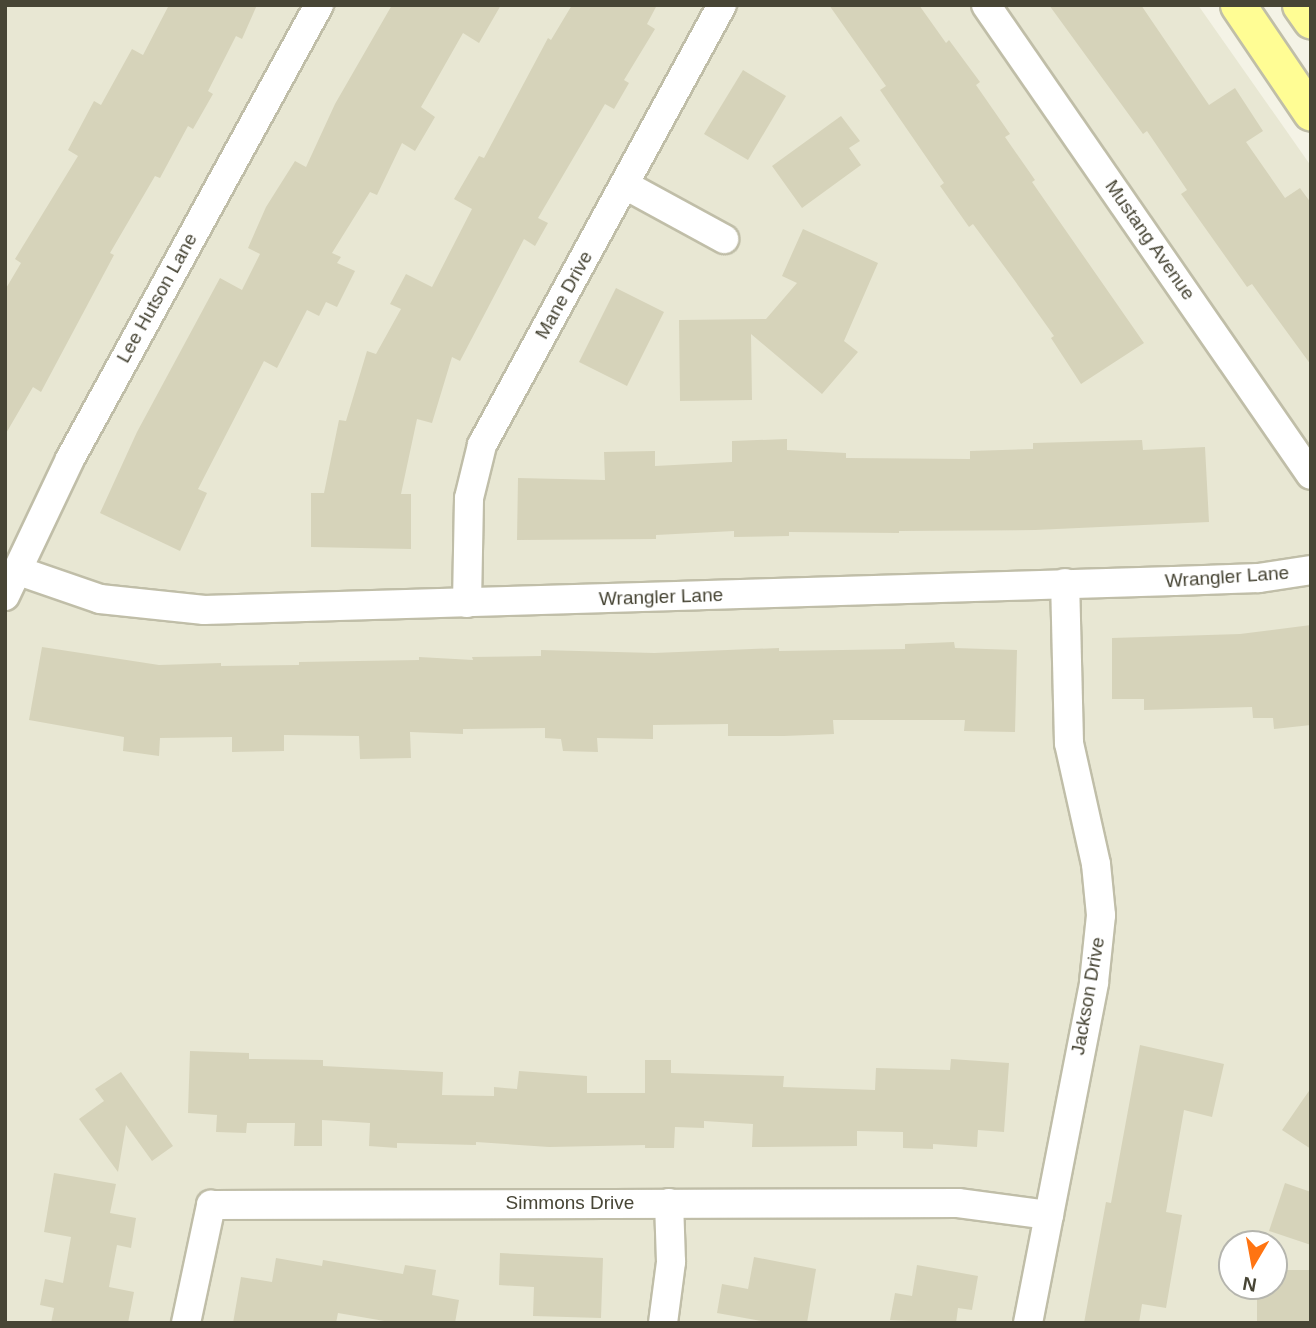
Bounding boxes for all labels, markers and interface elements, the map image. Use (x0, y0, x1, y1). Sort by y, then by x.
street label: Mustang Avenue (1100, 175, 1200, 305)
street label: Lee Hutson Lane (112, 229, 202, 367)
street label: Mane Drive (530, 247, 598, 343)
street label: Wrangler Lane (1164, 561, 1290, 593)
street label: Wrangler Lane (599, 583, 723, 611)
street label: Jackson Drive (1066, 935, 1110, 1057)
street label: Simmons Drive (506, 1192, 634, 1214)
north arrow (1218, 1230, 1288, 1300)
text: N (1241, 1273, 1258, 1296)

